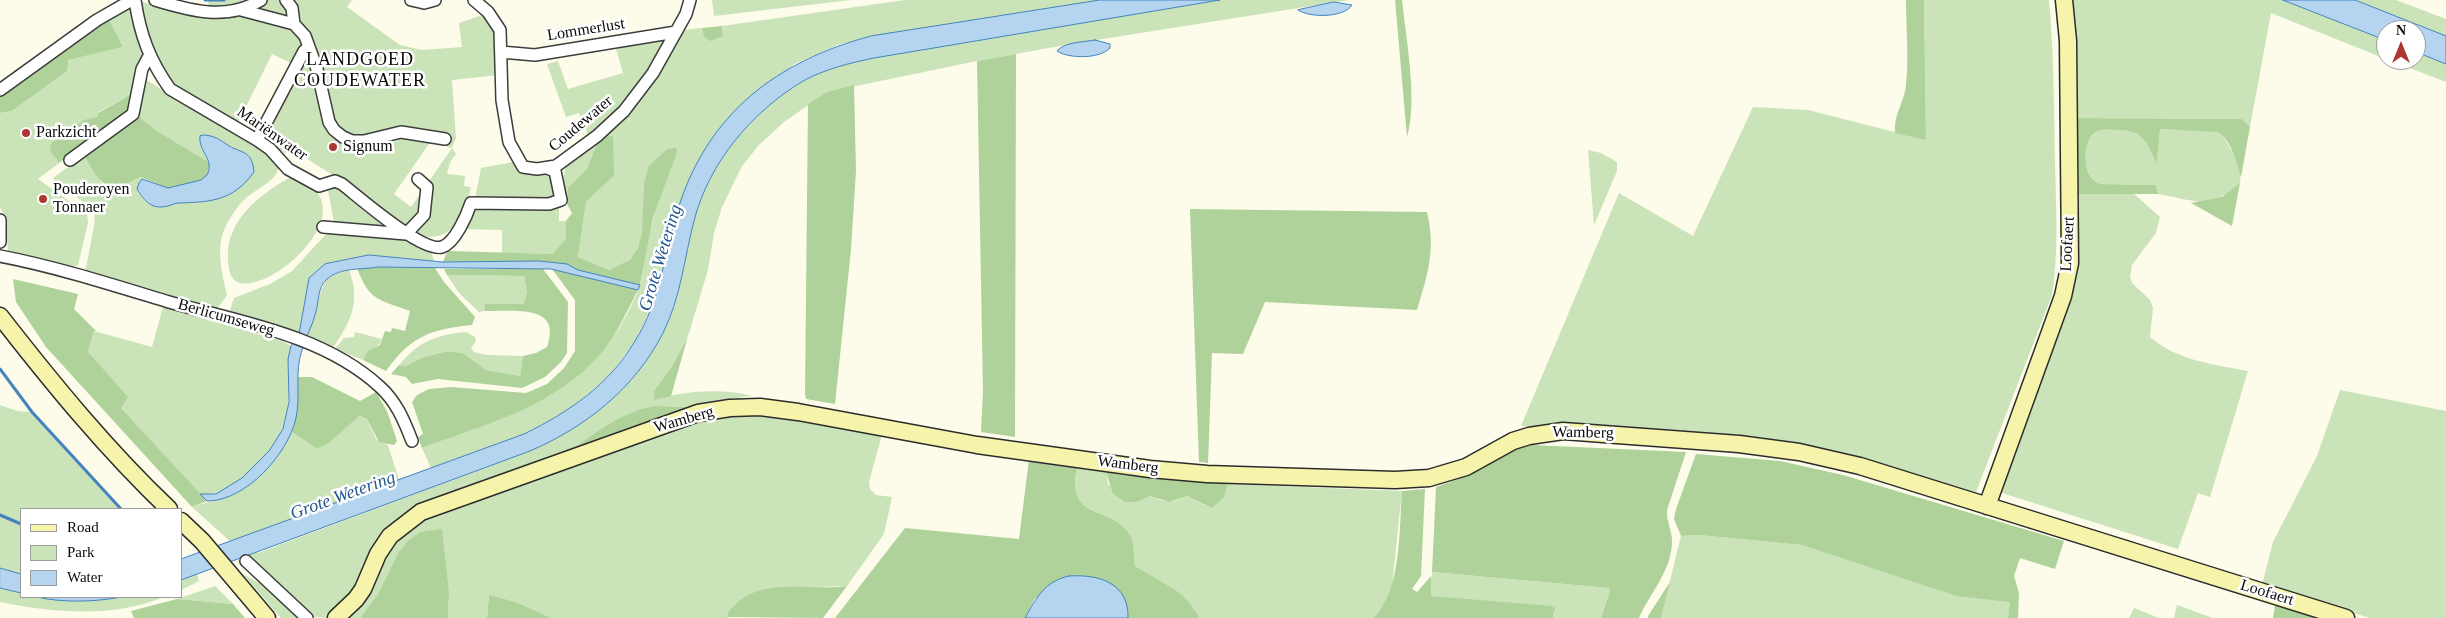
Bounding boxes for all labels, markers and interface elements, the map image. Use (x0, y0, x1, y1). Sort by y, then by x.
street label: Lommerlust (546, 14, 626, 46)
north arrow (2376, 20, 2426, 70)
text: N (2396, 23, 2406, 38)
district label: LANDGOED COUDEWATER (293, 49, 427, 92)
street label: Coudewater (545, 92, 617, 156)
street label: Mariënwater (233, 103, 311, 165)
place label: Parkzicht (36, 123, 96, 143)
marker: Parkzicht (20, 127, 32, 139)
place label: Signum (343, 137, 393, 157)
marker: Signum (327, 141, 339, 153)
place label: Pouderoyen Tonnaer (53, 180, 129, 218)
marker: Pouderoyen Tonnaer (37, 193, 49, 205)
water label: Grote Wetering (635, 202, 687, 314)
street label: Loofaert (2057, 216, 2079, 272)
street label: Berlicumseweg (176, 295, 276, 341)
street label: Wamberg (652, 402, 716, 438)
street label: Wamberg (1552, 423, 1614, 443)
street label: Wamberg (1096, 452, 1160, 478)
water label: Grote Wetering (288, 467, 398, 525)
legend (20, 508, 182, 598)
text: Road (67, 519, 99, 535)
text: Park (67, 544, 95, 560)
text: Water (67, 569, 102, 585)
street label: Loofaert (2238, 576, 2296, 610)

